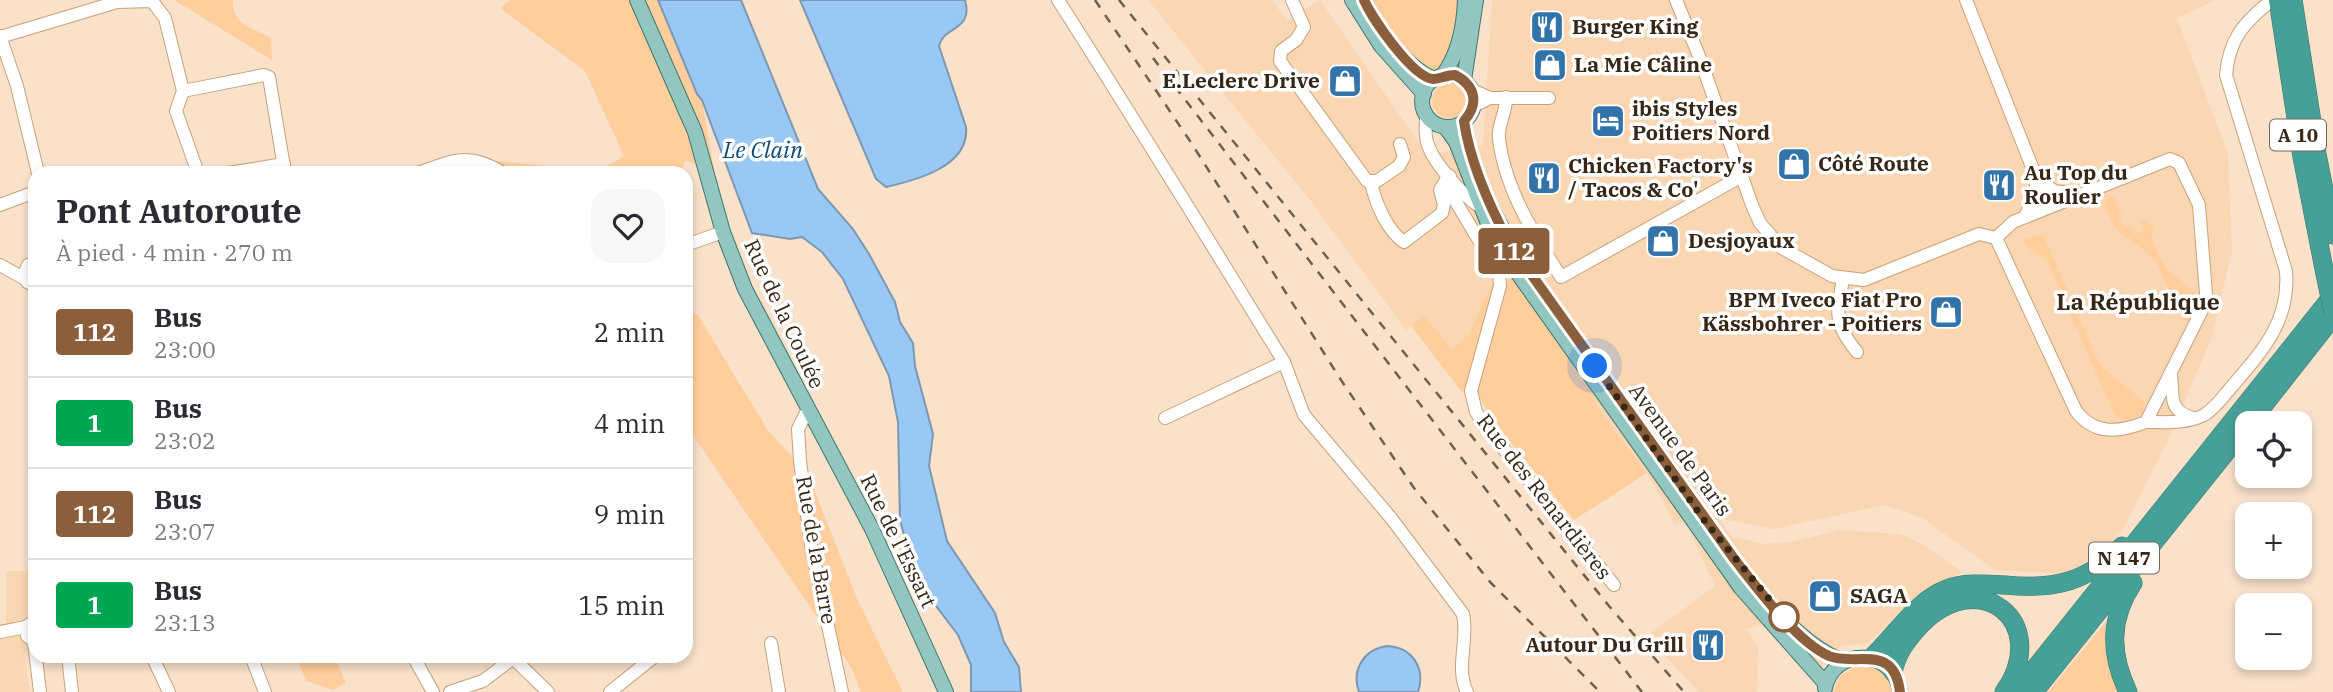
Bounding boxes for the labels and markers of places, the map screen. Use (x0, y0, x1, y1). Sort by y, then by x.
restaurant icon: Burger King (1528, 8, 1566, 46)
place label: Burger King (1572, 12, 1699, 40)
shop icon: La Mie Câline (1531, 46, 1569, 84)
place label: La Mie Câline (1574, 50, 1712, 78)
shop icon: E.Leclerc Drive (1326, 62, 1364, 100)
place label: E.Leclerc Drive (1162, 66, 1320, 94)
place label: ibis Styles Poitiers Nord (1632, 94, 1770, 146)
hotel icon: ibis Styles Poitiers Nord (1589, 102, 1627, 140)
shop icon: Côté Route (1775, 145, 1813, 183)
place label: Côté Route (1818, 149, 1929, 177)
place label: Chicken Factory's / Tacos & Co' (1568, 151, 1753, 203)
place label: Au Top du Roulier (2024, 158, 2128, 210)
restaurant icon: Chicken Factory's / Tacos & Co' (1525, 159, 1563, 197)
restaurant icon: Au Top du Roulier (1980, 166, 2018, 204)
shop icon: Desjoyaux (1644, 222, 1682, 260)
place label: Desjoyaux (1688, 226, 1795, 254)
place label: BPM Iveco Fiat Pro Kässbohrer - Poitiers (1702, 285, 1922, 337)
shop icon: BPM Iveco Fiat Pro Kässbohrer - Poitiers (1927, 293, 1965, 331)
shop icon: SAGA (1806, 577, 1844, 615)
place label: SAGA (1850, 581, 1908, 609)
unlabelled marker (1769, 602, 1799, 632)
restaurant icon: Autour Du Grill (1689, 626, 1727, 664)
place label: Autour Du Grill (1526, 630, 1684, 658)

